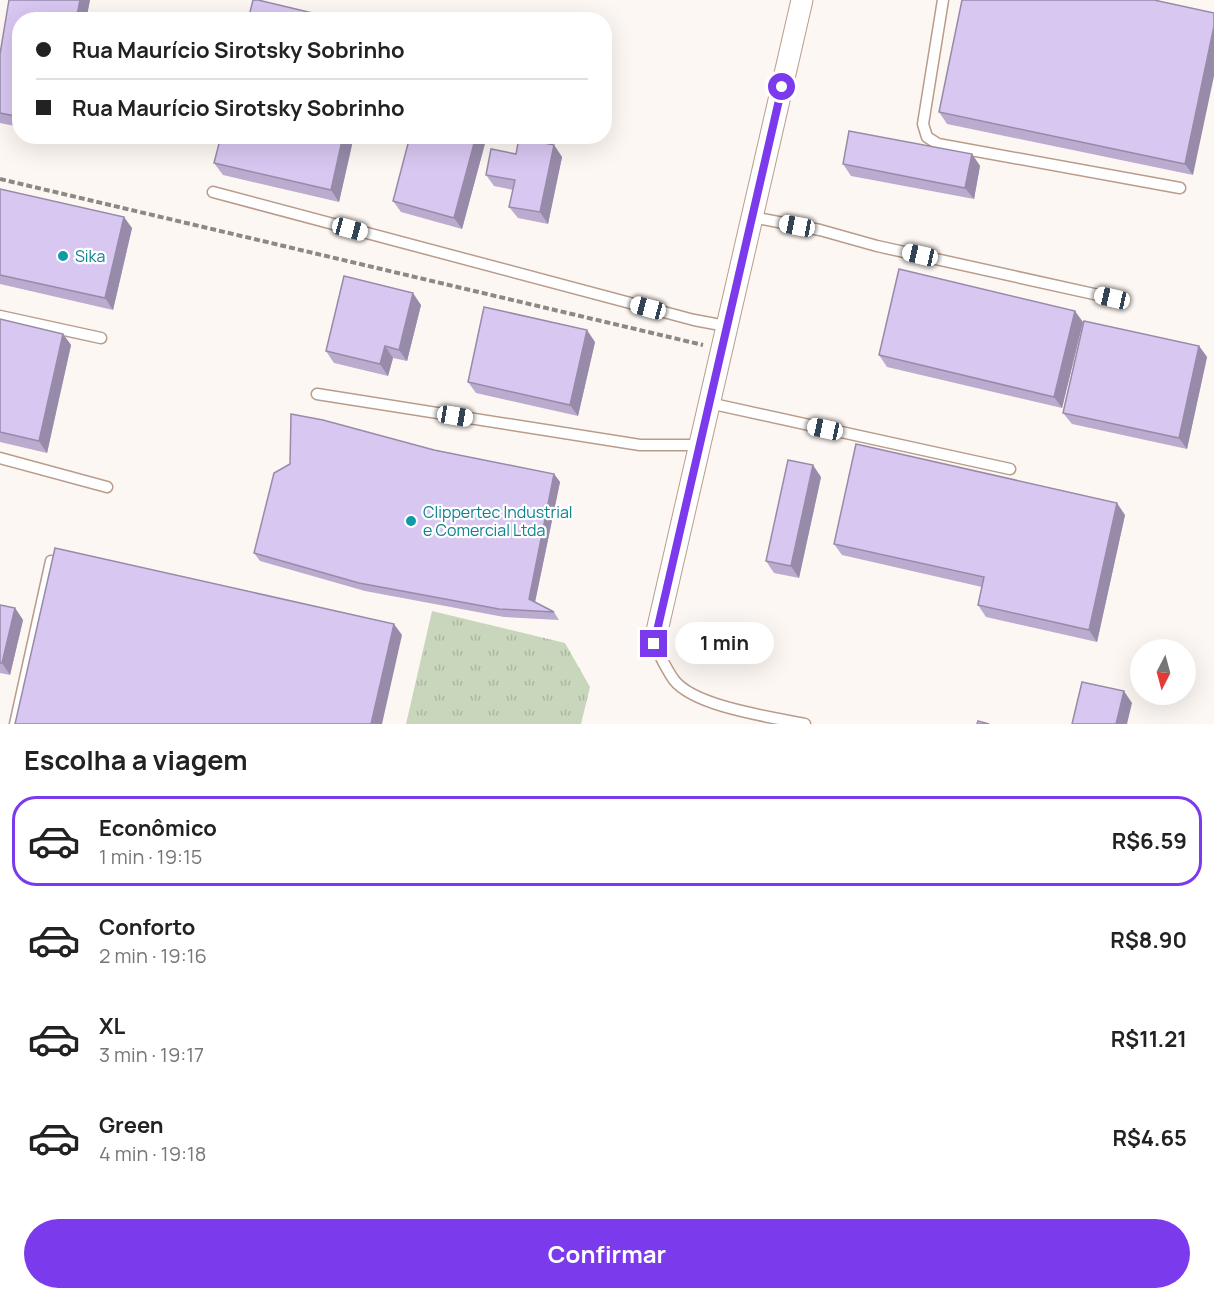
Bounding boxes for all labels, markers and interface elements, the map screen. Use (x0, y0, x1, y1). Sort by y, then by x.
text: Rua Maurício Sirotsky Sobrinho (72, 35, 405, 65)
route start (768, 73, 795, 100)
text: Rua Maurício Sirotsky Sobrinho (72, 93, 405, 123)
car (778, 214, 816, 238)
car (330, 216, 370, 242)
car (900, 242, 940, 268)
place label: Sika (75, 245, 105, 267)
marker: Sika (56, 249, 70, 263)
car (1092, 285, 1132, 311)
car (628, 295, 668, 321)
car (436, 404, 474, 428)
car (806, 416, 844, 442)
place label: Clippertec Industrial e Comercial Ltda (423, 501, 573, 541)
marker: Clippertec Industrial e Comercial Ltda (404, 514, 418, 528)
callout: 1 min (675, 623, 774, 665)
text: 1 min (700, 629, 749, 656)
route end (640, 630, 667, 657)
north arrow (1130, 639, 1196, 705)
map controls (1130, 639, 1196, 705)
text: Escolha a viagem (24, 741, 247, 778)
text: Econômico (99, 813, 217, 843)
icon: car (27, 814, 81, 868)
text: R$6.59 (1112, 826, 1187, 856)
text: 1 min · 19:15 (99, 843, 202, 870)
text: Conforto (99, 912, 195, 942)
icon: car (27, 913, 81, 967)
text: R$8.90 (1110, 925, 1187, 955)
text: 2 min · 19:16 (99, 942, 207, 969)
text: XL (99, 1011, 125, 1041)
icon: car (27, 1012, 81, 1066)
text: R$11.21 (1111, 1024, 1187, 1054)
text: 3 min · 19:17 (99, 1041, 204, 1068)
text: Green (99, 1110, 164, 1140)
icon: car (27, 1111, 81, 1165)
text: R$4.65 (1112, 1123, 1187, 1153)
text: 4 min · 19:18 (99, 1140, 206, 1167)
button: Confirmar (24, 1219, 1190, 1288)

